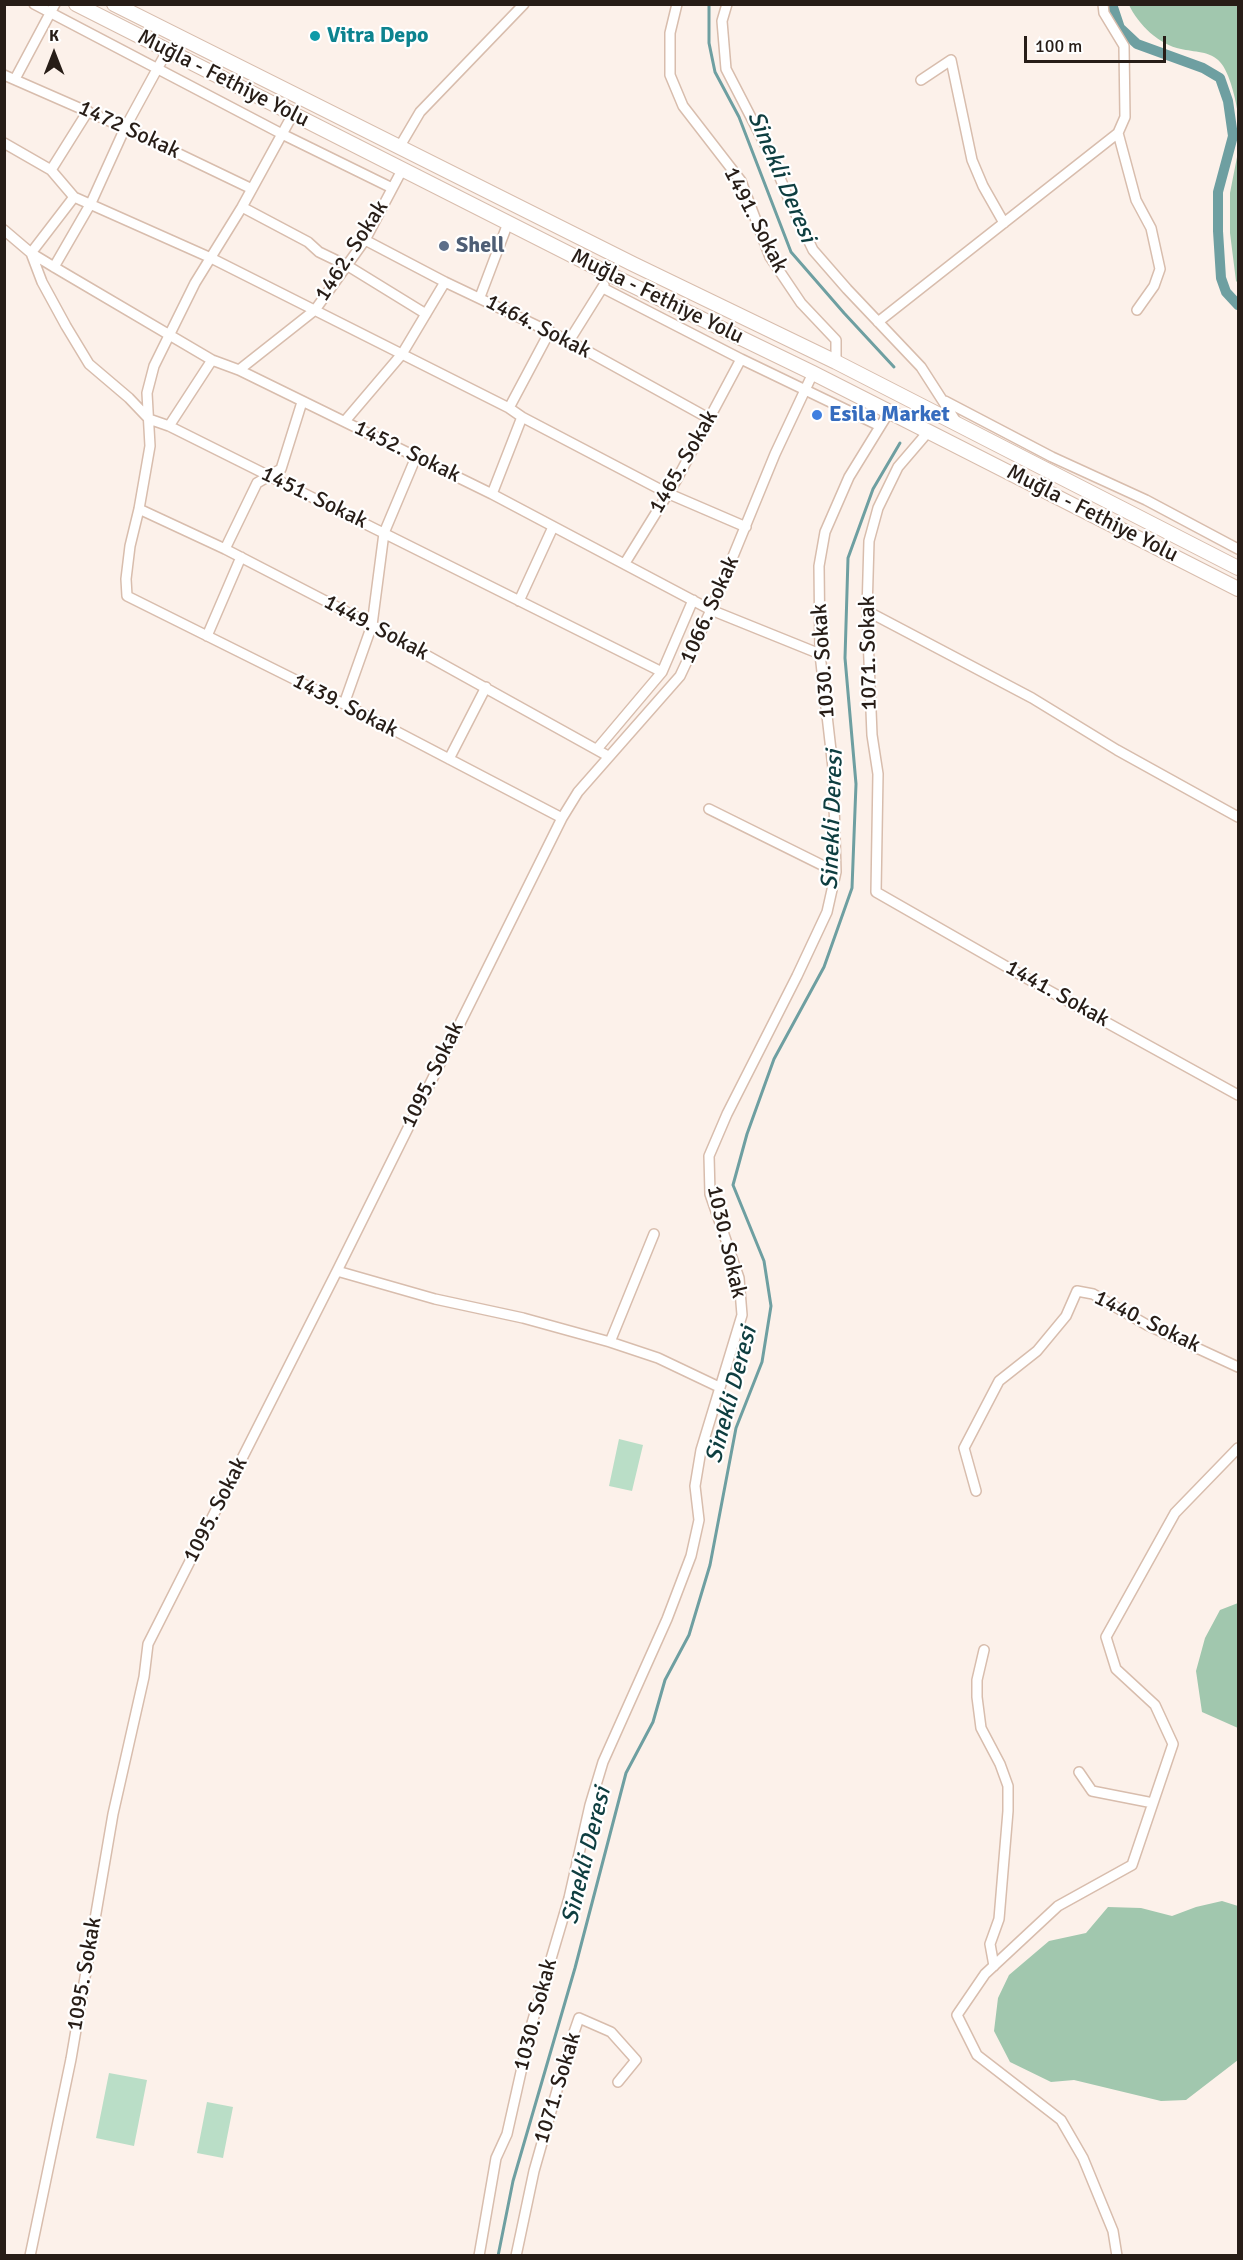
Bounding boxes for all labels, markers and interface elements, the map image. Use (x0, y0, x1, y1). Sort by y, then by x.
place label: Vitra Depo (327, 23, 429, 49)
north arrow (24, 24, 84, 84)
street label: Muğla - Fethiye Yolu (133, 24, 313, 134)
scale bar (1027, 24, 1170, 62)
text: K (49, 26, 59, 46)
marker: Vitra Depo (308, 29, 322, 43)
text: 100 m (1035, 35, 1082, 57)
street label: 1472 Sokak (74, 95, 184, 165)
water label: Sinekli Deresi (740, 107, 822, 247)
street label: 1491. Sokak (717, 163, 793, 277)
street label: 1462. Sokak (310, 196, 394, 306)
place label: Shell (456, 233, 505, 259)
marker: Shell (437, 239, 451, 253)
street label: Muğla - Fethiye Yolu (566, 244, 748, 350)
street label: 1464. Sokak (481, 289, 595, 365)
place label: Esila Market (829, 402, 950, 428)
street label: 1465. Sokak (644, 406, 724, 518)
marker: Esila Market (810, 408, 824, 422)
street label: 1452. Sokak (350, 415, 464, 489)
street label: Muğla - Fethiye Yolu (1002, 459, 1182, 569)
street label: 1451. Sokak (257, 461, 371, 535)
street label: 1066. Sokak (675, 552, 745, 668)
street label: 1449. Sokak (319, 589, 433, 667)
street label: 1071. Sokak (855, 595, 883, 711)
street label: 1030. Sokak (807, 603, 841, 719)
street label: 1439. Sokak (288, 668, 402, 744)
water label: Sinekli Deresi (816, 749, 850, 891)
street label: 1441. Sokak (1000, 955, 1114, 1033)
street label: 1095. Sokak (396, 1018, 470, 1132)
street label: 1030. Sokak (700, 1183, 752, 1301)
street label: 1440. Sokak (1090, 1285, 1204, 1359)
water label: Sinekli Deresi (700, 1323, 764, 1467)
street label: 1095. Sokak (178, 1453, 254, 1567)
water label: Sinekli Deresi (556, 1784, 618, 1928)
street label: 1095. Sokak (62, 1915, 108, 2033)
street label: 1030. Sokak (508, 1956, 564, 2074)
street label: 1071. Sokak (529, 2029, 587, 2147)

